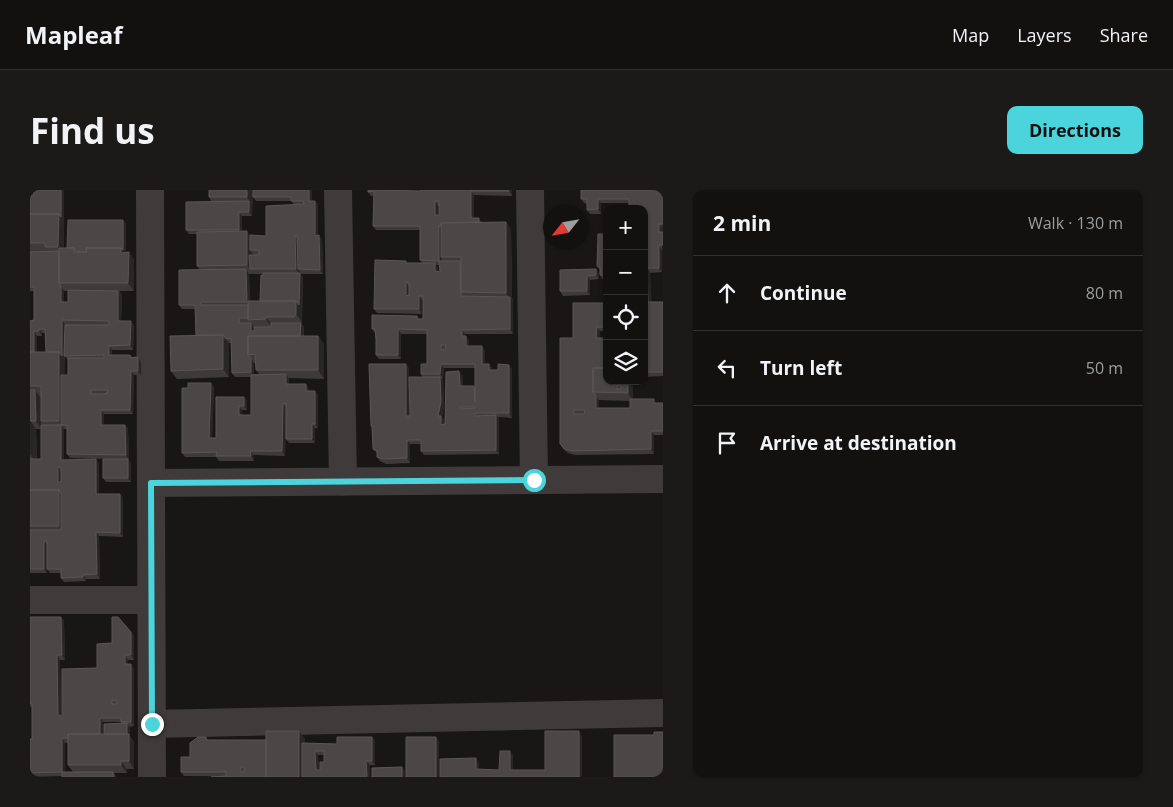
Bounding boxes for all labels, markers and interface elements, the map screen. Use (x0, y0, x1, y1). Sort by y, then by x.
text: Mapleaf (25, 18, 123, 51)
text: Map (952, 23, 989, 47)
text: Layers (1017, 23, 1072, 47)
text: Share (1100, 23, 1148, 47)
button: Directions (1007, 106, 1143, 154)
text: Find us (30, 107, 155, 154)
north arrow (543, 205, 588, 250)
map controls (603, 205, 648, 385)
button: + (603, 205, 648, 250)
text: 2 min (713, 209, 771, 237)
text: Walk · 130 m (1028, 212, 1123, 234)
button: − (603, 250, 648, 295)
icon: ahead (713, 279, 741, 307)
text: Continue (760, 280, 847, 306)
text: 80 m (1086, 282, 1123, 304)
button: locate (603, 295, 648, 340)
button: layers (603, 340, 648, 385)
icon: left (713, 354, 741, 382)
text: Turn left (760, 355, 842, 381)
text: 50 m (1086, 357, 1123, 379)
icon: arrive (713, 429, 741, 457)
text: Arrive at destination (760, 430, 957, 456)
route start (523, 469, 546, 492)
route end (141, 713, 164, 736)

